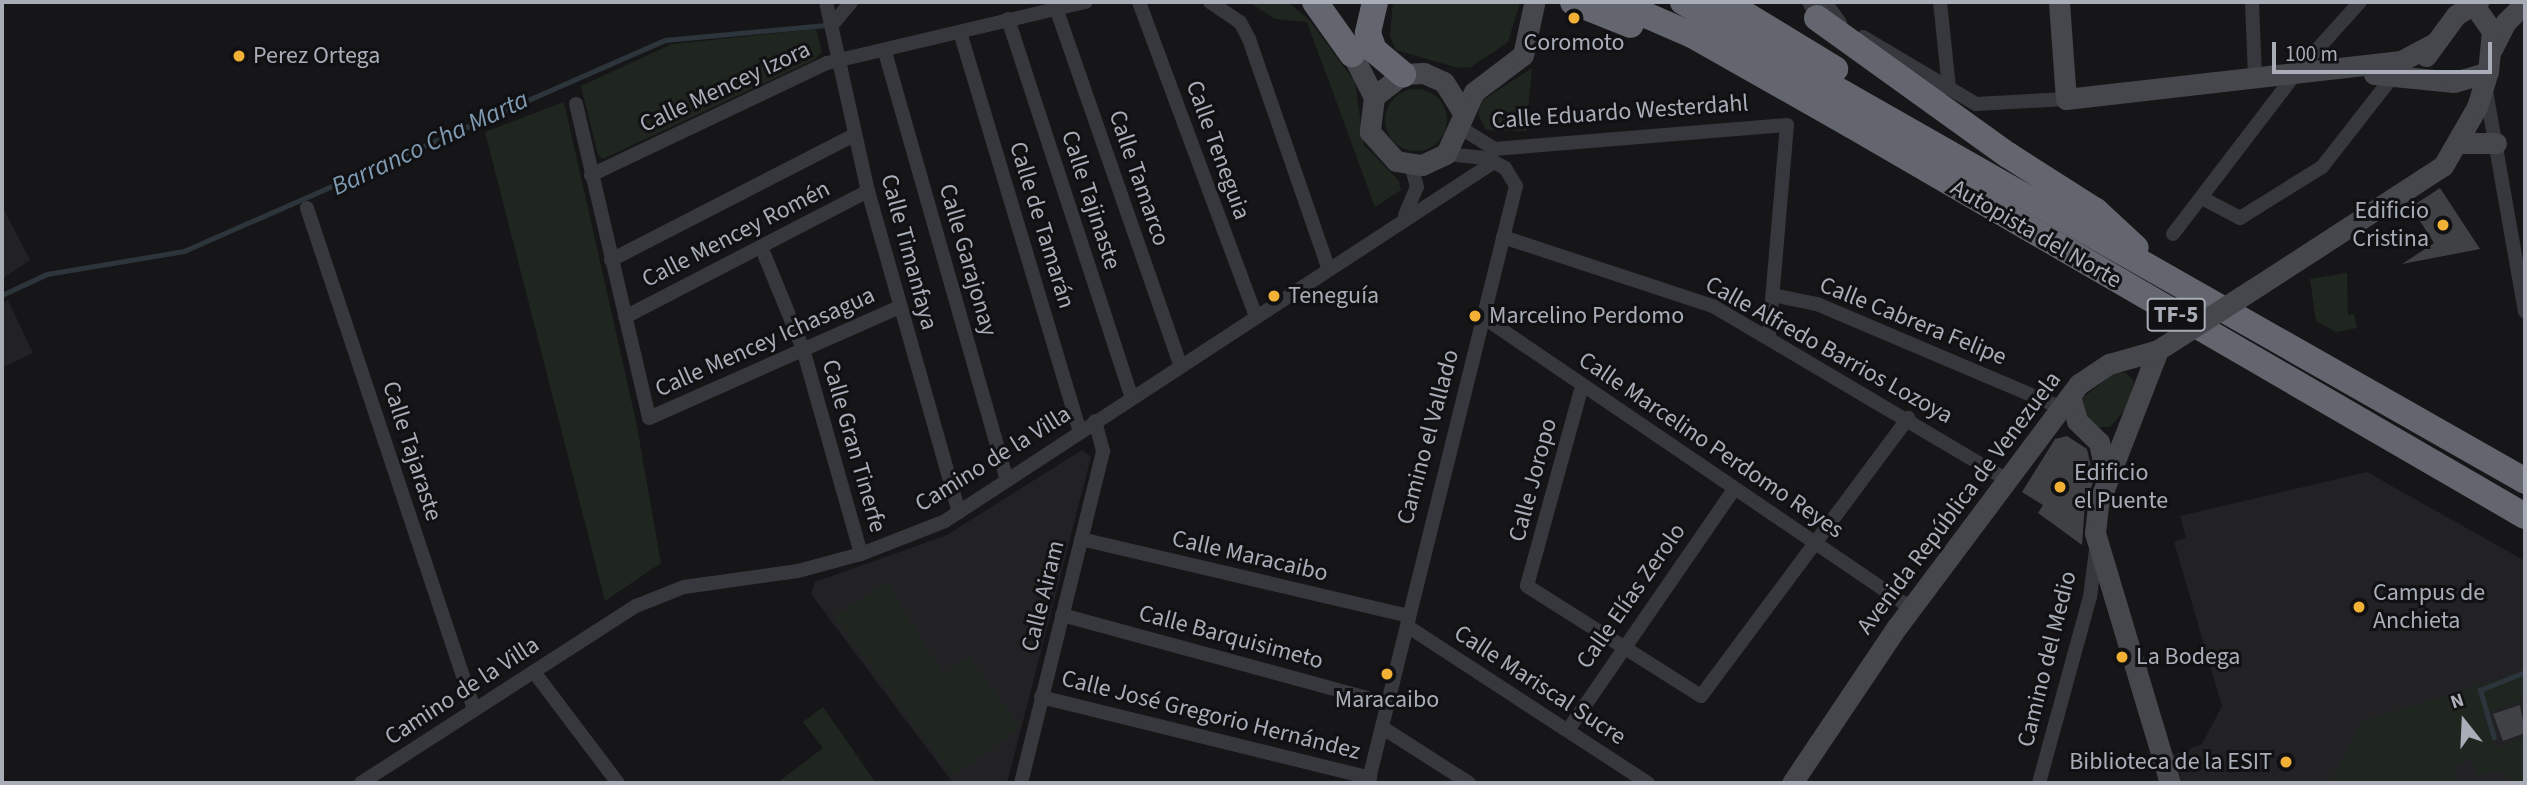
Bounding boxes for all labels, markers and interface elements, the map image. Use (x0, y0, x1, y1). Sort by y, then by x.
marker: Coromoto (1566, 10, 1582, 26)
scale bar (2275, 28, 2496, 72)
place label: Coromoto (1523, 29, 1625, 57)
street label: Calle Mencey Izora (635, 35, 815, 139)
text: 100 m (2285, 39, 2338, 69)
place label: Perez Ortega (253, 42, 380, 70)
marker: Perez Ortega (231, 48, 247, 64)
street label: Calle Teneguia (1180, 77, 1256, 223)
water label: Barranco Cha Marta (327, 84, 533, 202)
street label: Calle Eduardo Westerdahl (1491, 89, 1749, 135)
street label: Calle Tamarco (1102, 106, 1176, 250)
street label: Calle Tajinaste (1055, 127, 1127, 273)
street label: Calle de Tamarán (1003, 138, 1081, 312)
street label: Calle Timanfaya (874, 171, 944, 333)
street label: Autopista del Norte (1945, 173, 2127, 295)
street label: Calle Mencey Romén (637, 174, 835, 294)
street label: Calle Garajonay (933, 181, 1003, 339)
place label: Edificio Cristina (2352, 197, 2429, 253)
marker: Edificio Cristina (2435, 217, 2451, 233)
street label: Calle Alfredo Barrios Lozoya (1700, 270, 1958, 430)
street label: Calle Cabrera Felipe (1815, 270, 2011, 372)
street label: Calle Mencey Ichasagua (651, 281, 879, 403)
place label: Teneguía (1288, 282, 1379, 310)
marker: Teneguía (1266, 288, 1282, 304)
road number: TF-5 (2146, 296, 2206, 334)
place label: Marcelino Perdomo (1489, 302, 1684, 330)
marker: Marcelino Perdomo (1467, 308, 1483, 324)
street label: Calle Marcelino Perdomo Reyes (1573, 345, 1849, 545)
street label: Camino el Vallado (1391, 346, 1465, 528)
street label: Calle Gran Tinerfe (816, 356, 892, 536)
street label: Avenida República de Venezuela (1851, 366, 2067, 640)
street label: Calle Tajaraste (376, 378, 448, 524)
street label: Camino de la Villa (910, 400, 1076, 518)
street label: Calle Joropo (1503, 415, 1563, 545)
place label: Edificio el Puente (2074, 459, 2168, 515)
marker: Edificio el Puente (2052, 479, 2068, 495)
street label: Calle Elías Zerolo (1570, 518, 1692, 674)
street label: Calle Maracaibo (1169, 524, 1331, 588)
street label: Calle Airam (1015, 537, 1071, 655)
street label: Camino del Medio (2011, 568, 2083, 750)
place label: Campus de Anchieta (2373, 579, 2485, 635)
street label: Calle Barquisimeto (1136, 599, 1326, 675)
marker: Campus de Anchieta (2351, 599, 2367, 615)
street label: Calle Mariscal Sucre (1449, 619, 1631, 751)
street label: Camino de la Villa (379, 630, 545, 752)
place label: La Bodega (2136, 643, 2240, 671)
marker: La Bodega (2114, 649, 2130, 665)
street label: Calle José Gregorio Hernández (1059, 664, 1363, 766)
marker: Maracaibo (1379, 666, 1395, 682)
place label: Maracaibo (1335, 686, 1439, 714)
north arrow (2429, 687, 2499, 757)
text: N (2447, 687, 2468, 716)
place label: Biblioteca de la ESIT (2069, 748, 2272, 776)
marker: Biblioteca de la ESIT (2278, 754, 2294, 770)

